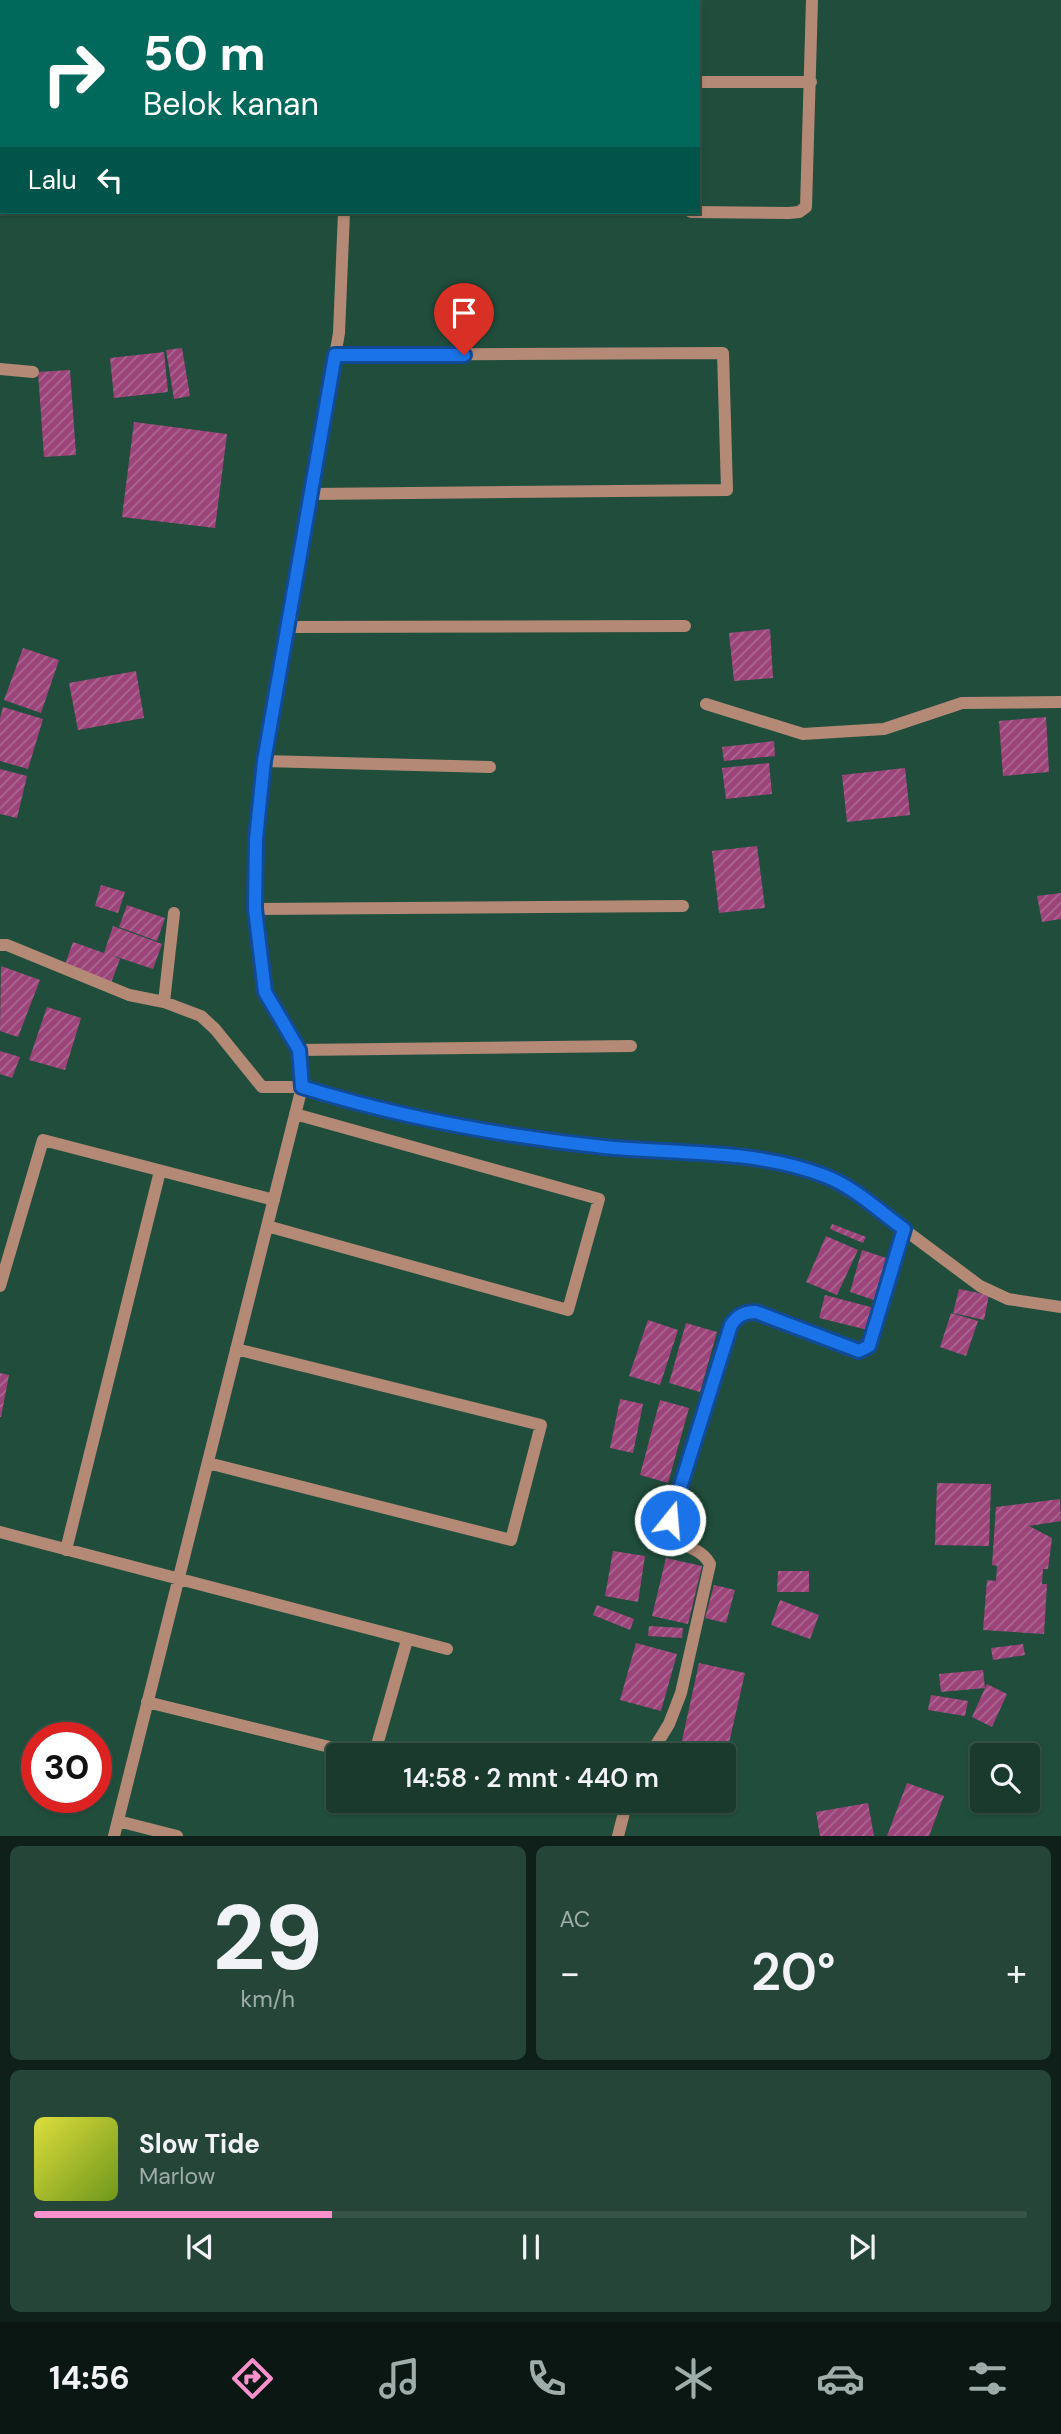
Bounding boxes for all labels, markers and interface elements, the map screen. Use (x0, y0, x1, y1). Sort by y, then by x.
text: 50 m (143, 21, 266, 85)
icon: right (28, 28, 119, 119)
text: Belok kanan (143, 83, 319, 125)
icon: left (91, 161, 129, 199)
text: Lalu (28, 163, 77, 197)
pin (434, 283, 494, 355)
icon: arrive (445, 294, 483, 332)
position arrow (633, 1483, 707, 1557)
speed limit sign: 30 (21, 1722, 112, 1813)
map controls (970, 1743, 1040, 1813)
button: search (970, 1743, 1040, 1813)
text: 14:58 · 2 mnt · 440 m (403, 1761, 659, 1795)
text: 29 (213, 1879, 323, 1997)
text: AC (560, 1904, 590, 1934)
text: 20° (751, 1938, 836, 2006)
text: − (560, 1948, 580, 1998)
text: + (1006, 1948, 1027, 1998)
text: km/h (241, 1984, 295, 2014)
text: Slow Tide (139, 2127, 260, 2161)
text: Marlow (139, 2161, 215, 2191)
icon: previous (181, 2228, 219, 2266)
icon: pause (512, 2228, 550, 2266)
icon: next (843, 2228, 881, 2266)
icon: directions (228, 2354, 277, 2403)
icon: music (375, 2354, 424, 2403)
icon: phone (522, 2354, 571, 2403)
icon: climate (669, 2354, 718, 2403)
icon: car (816, 2354, 865, 2403)
icon: filters (963, 2354, 1012, 2403)
text: 14:56 (49, 2357, 130, 2399)

